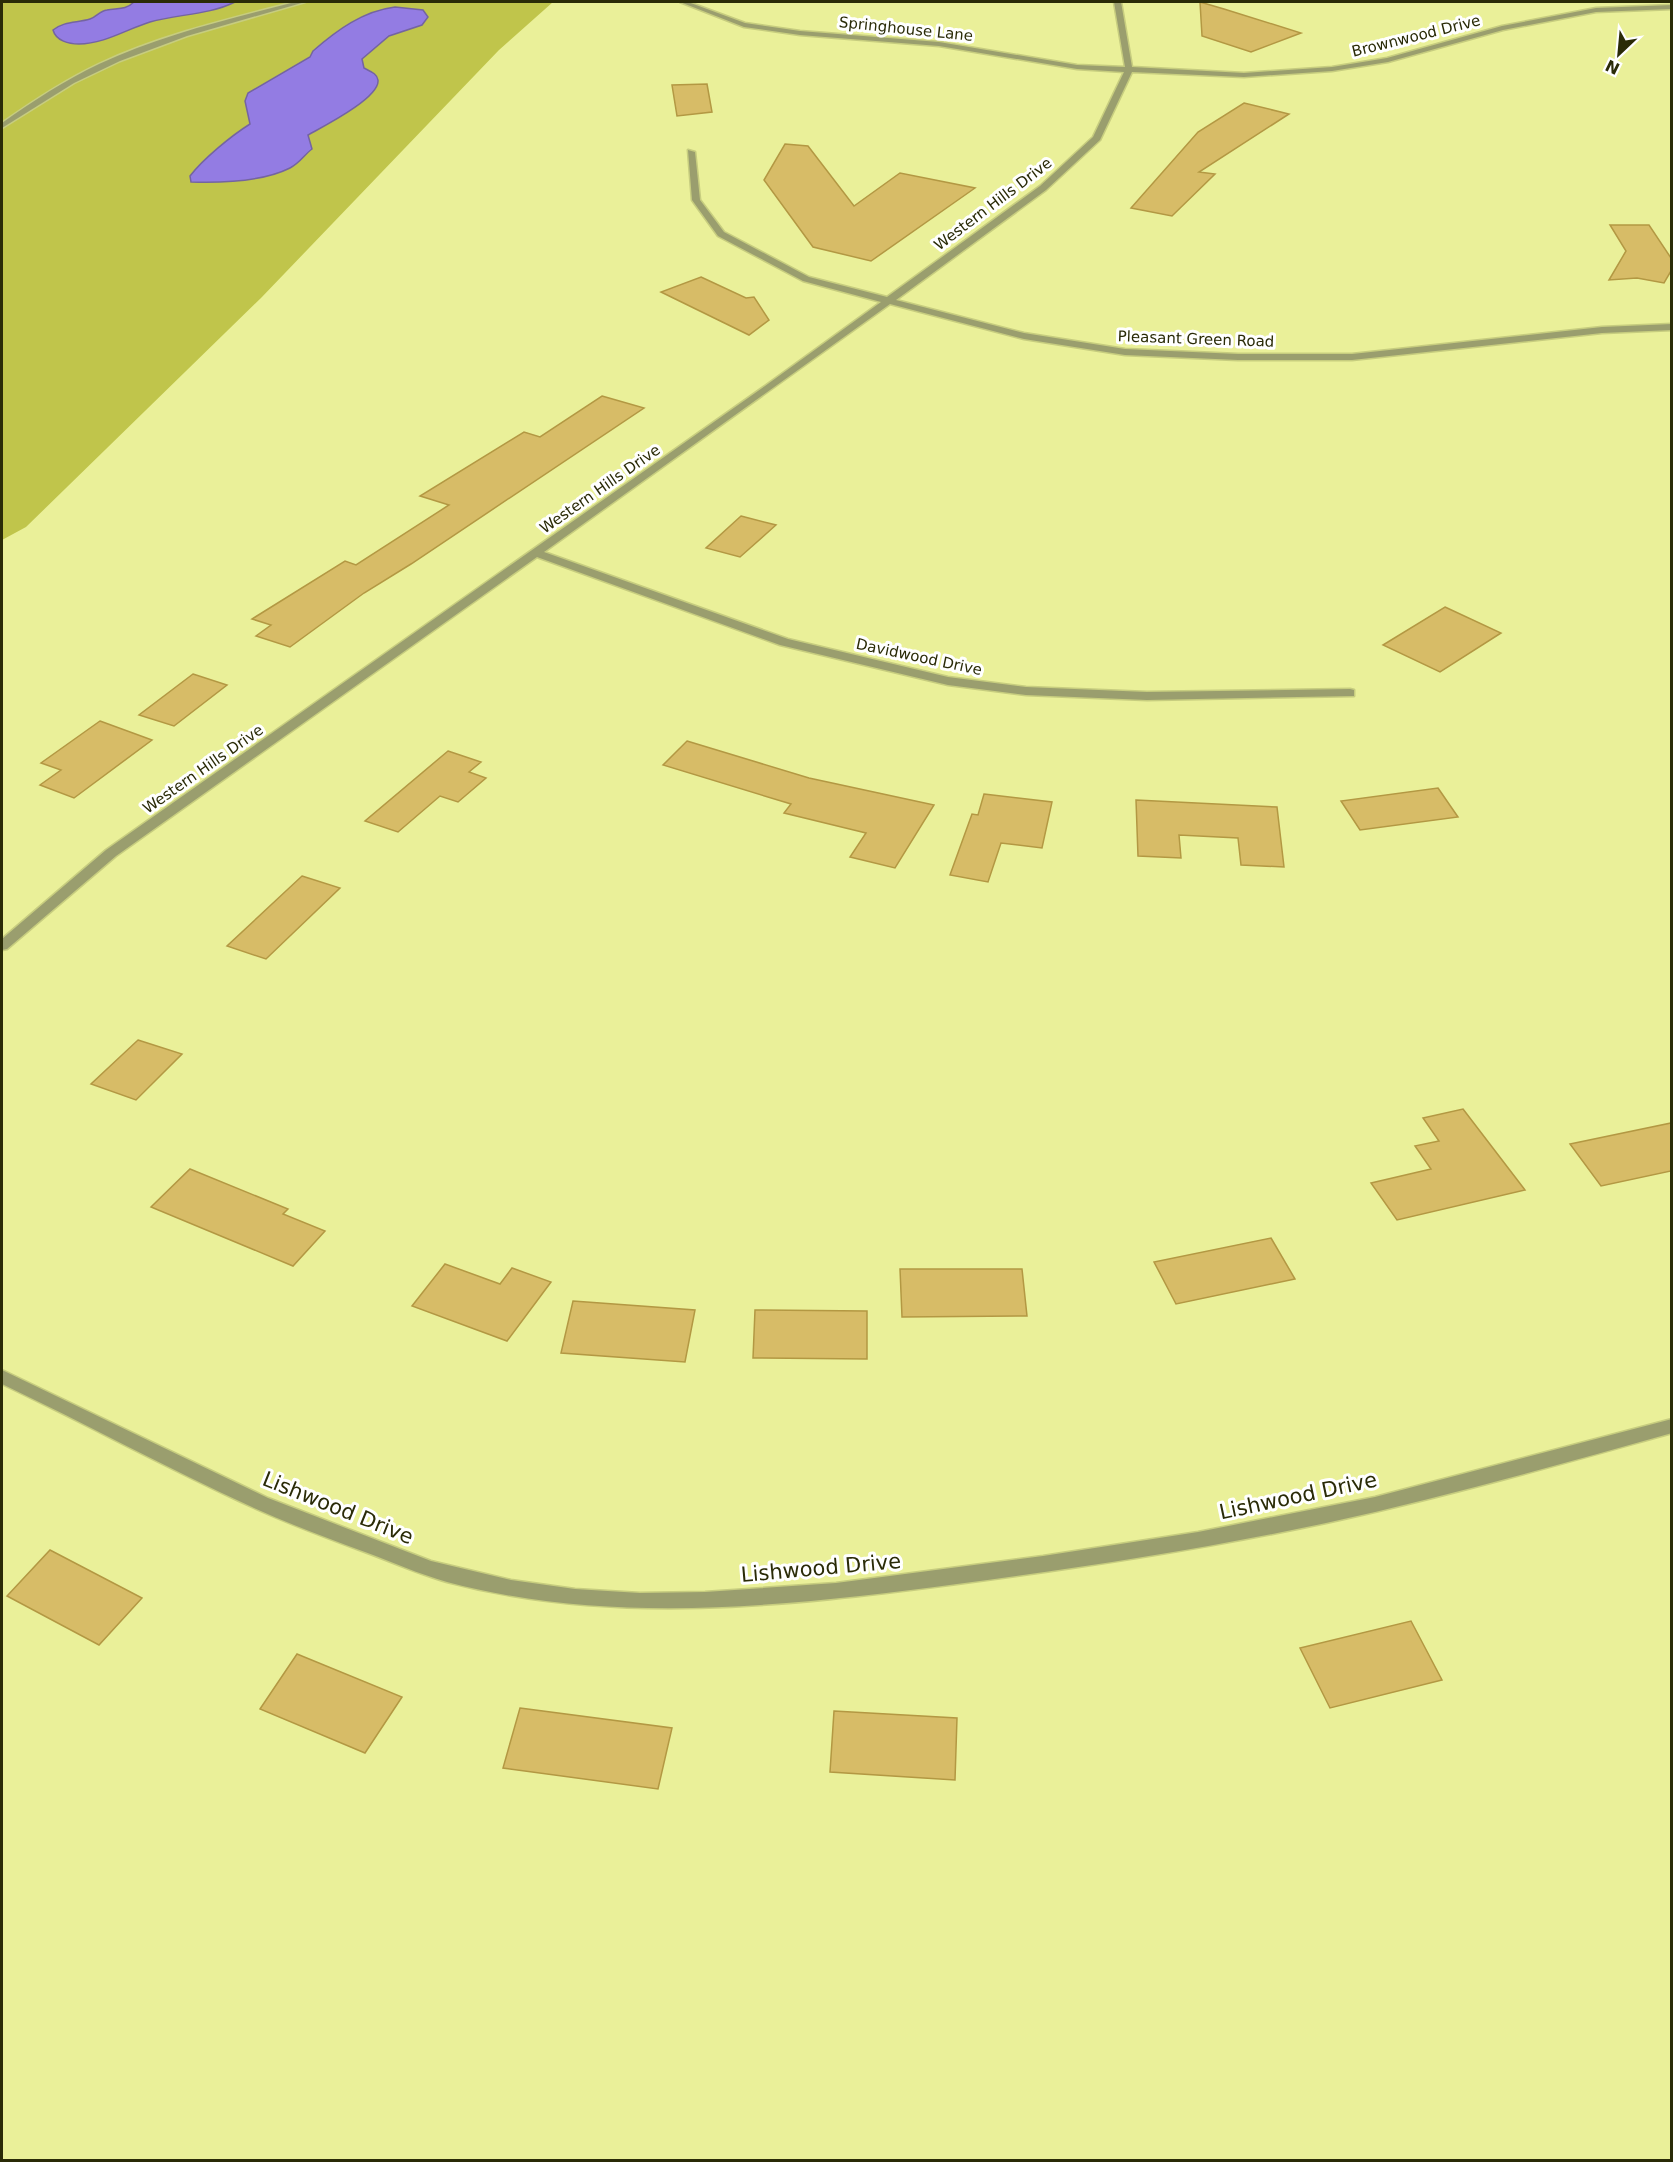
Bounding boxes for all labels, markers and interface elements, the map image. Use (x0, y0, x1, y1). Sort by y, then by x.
street label: Brownwood Drive (1350, 11, 1482, 61)
street label: Springhouse Lane (838, 13, 974, 45)
north arrow (1589, 24, 1649, 84)
text: N (1602, 56, 1623, 79)
street label: Western Hills Drive (931, 154, 1055, 254)
street label: Pleasant Green Road (1117, 327, 1275, 351)
street label: Western Hills Drive (536, 441, 664, 537)
street label: Davidwood Drive (854, 635, 984, 679)
street label: Western Hills Drive (139, 721, 267, 817)
street label: Lishwood Drive (259, 1467, 417, 1549)
street label: Lishwood Drive (1217, 1468, 1379, 1524)
street label: Lishwood Drive (740, 1549, 902, 1587)

